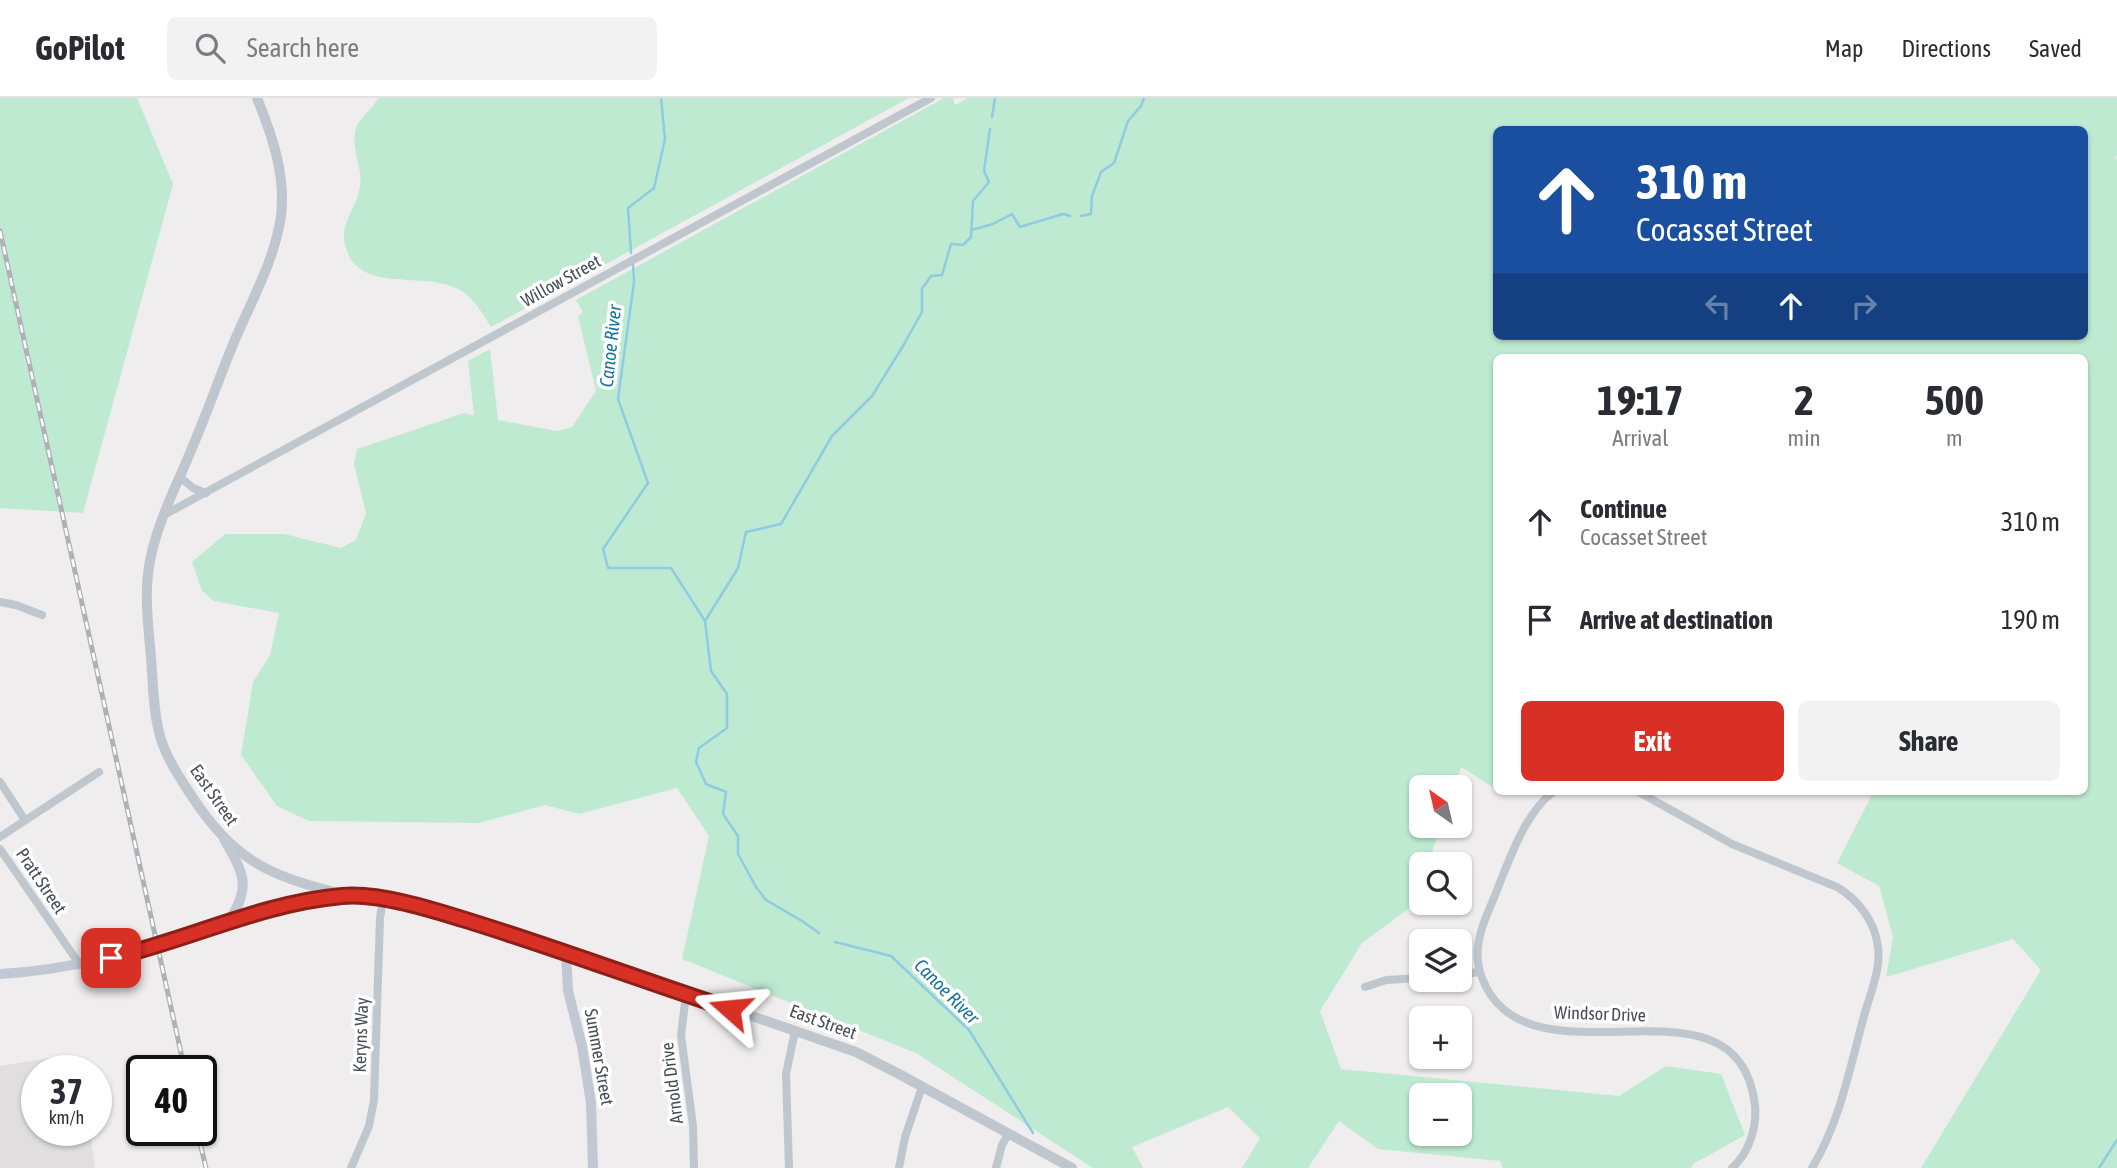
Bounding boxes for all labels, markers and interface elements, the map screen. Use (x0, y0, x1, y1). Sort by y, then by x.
search box (167, 17, 657, 80)
text: GoPilot (35, 29, 125, 67)
icon: search (191, 29, 229, 67)
text: Search here (247, 33, 359, 63)
text: Map (1825, 35, 1863, 62)
text: Directions (1901, 35, 1991, 62)
text: Saved (2029, 35, 2082, 62)
text: 310 m (1636, 153, 1747, 209)
icon: ahead (1521, 154, 1612, 245)
text: Cocasset Street (1636, 211, 1813, 248)
street label: Willow Street (517, 250, 604, 311)
icon: left (1699, 287, 1737, 325)
icon: ahead (1772, 287, 1810, 325)
icon: right (1845, 287, 1883, 325)
water label: Canoe River (595, 302, 625, 388)
text: 19:17 (1597, 376, 1684, 424)
text: 2 (1794, 376, 1814, 424)
text: 500 (1925, 376, 1984, 424)
text: Arrival (1612, 425, 1668, 451)
text: min (1788, 425, 1821, 451)
text: m (1946, 425, 1963, 451)
text: Continue (1580, 494, 1667, 524)
icon: ahead (1521, 503, 1559, 541)
text: 310 m (2001, 507, 2060, 537)
text: Cocasset Street (1580, 524, 1707, 550)
icon: arrive (1521, 601, 1559, 639)
text: Arrive at destination (1580, 605, 1773, 635)
text: 190 m (2001, 605, 2060, 635)
button: Exit (1521, 701, 1784, 781)
button: Share (1798, 701, 2060, 781)
street label: East Street (186, 760, 243, 829)
north arrow (1409, 775, 1472, 838)
map controls (1409, 775, 1472, 1146)
street label: Pratt Street (12, 844, 71, 917)
button: search (1409, 852, 1472, 915)
pin (81, 928, 141, 988)
button: layers (1409, 929, 1472, 992)
icon: arrive (92, 939, 130, 977)
water label: Canoe River (910, 954, 985, 1029)
position arrow (693, 972, 767, 1046)
street label: Keryns Way (349, 997, 372, 1073)
street label: East Street (787, 1000, 859, 1043)
street label: Windsor Drive (1554, 1001, 1646, 1026)
button: + (1409, 1006, 1472, 1069)
street label: Summer Street (581, 1007, 618, 1107)
street label: Arnold Drive (656, 1041, 687, 1125)
speed limit sign: 40 (126, 1055, 217, 1146)
text: 37 (50, 1071, 83, 1111)
button: − (1409, 1083, 1472, 1146)
text: km/h (49, 1107, 84, 1128)

